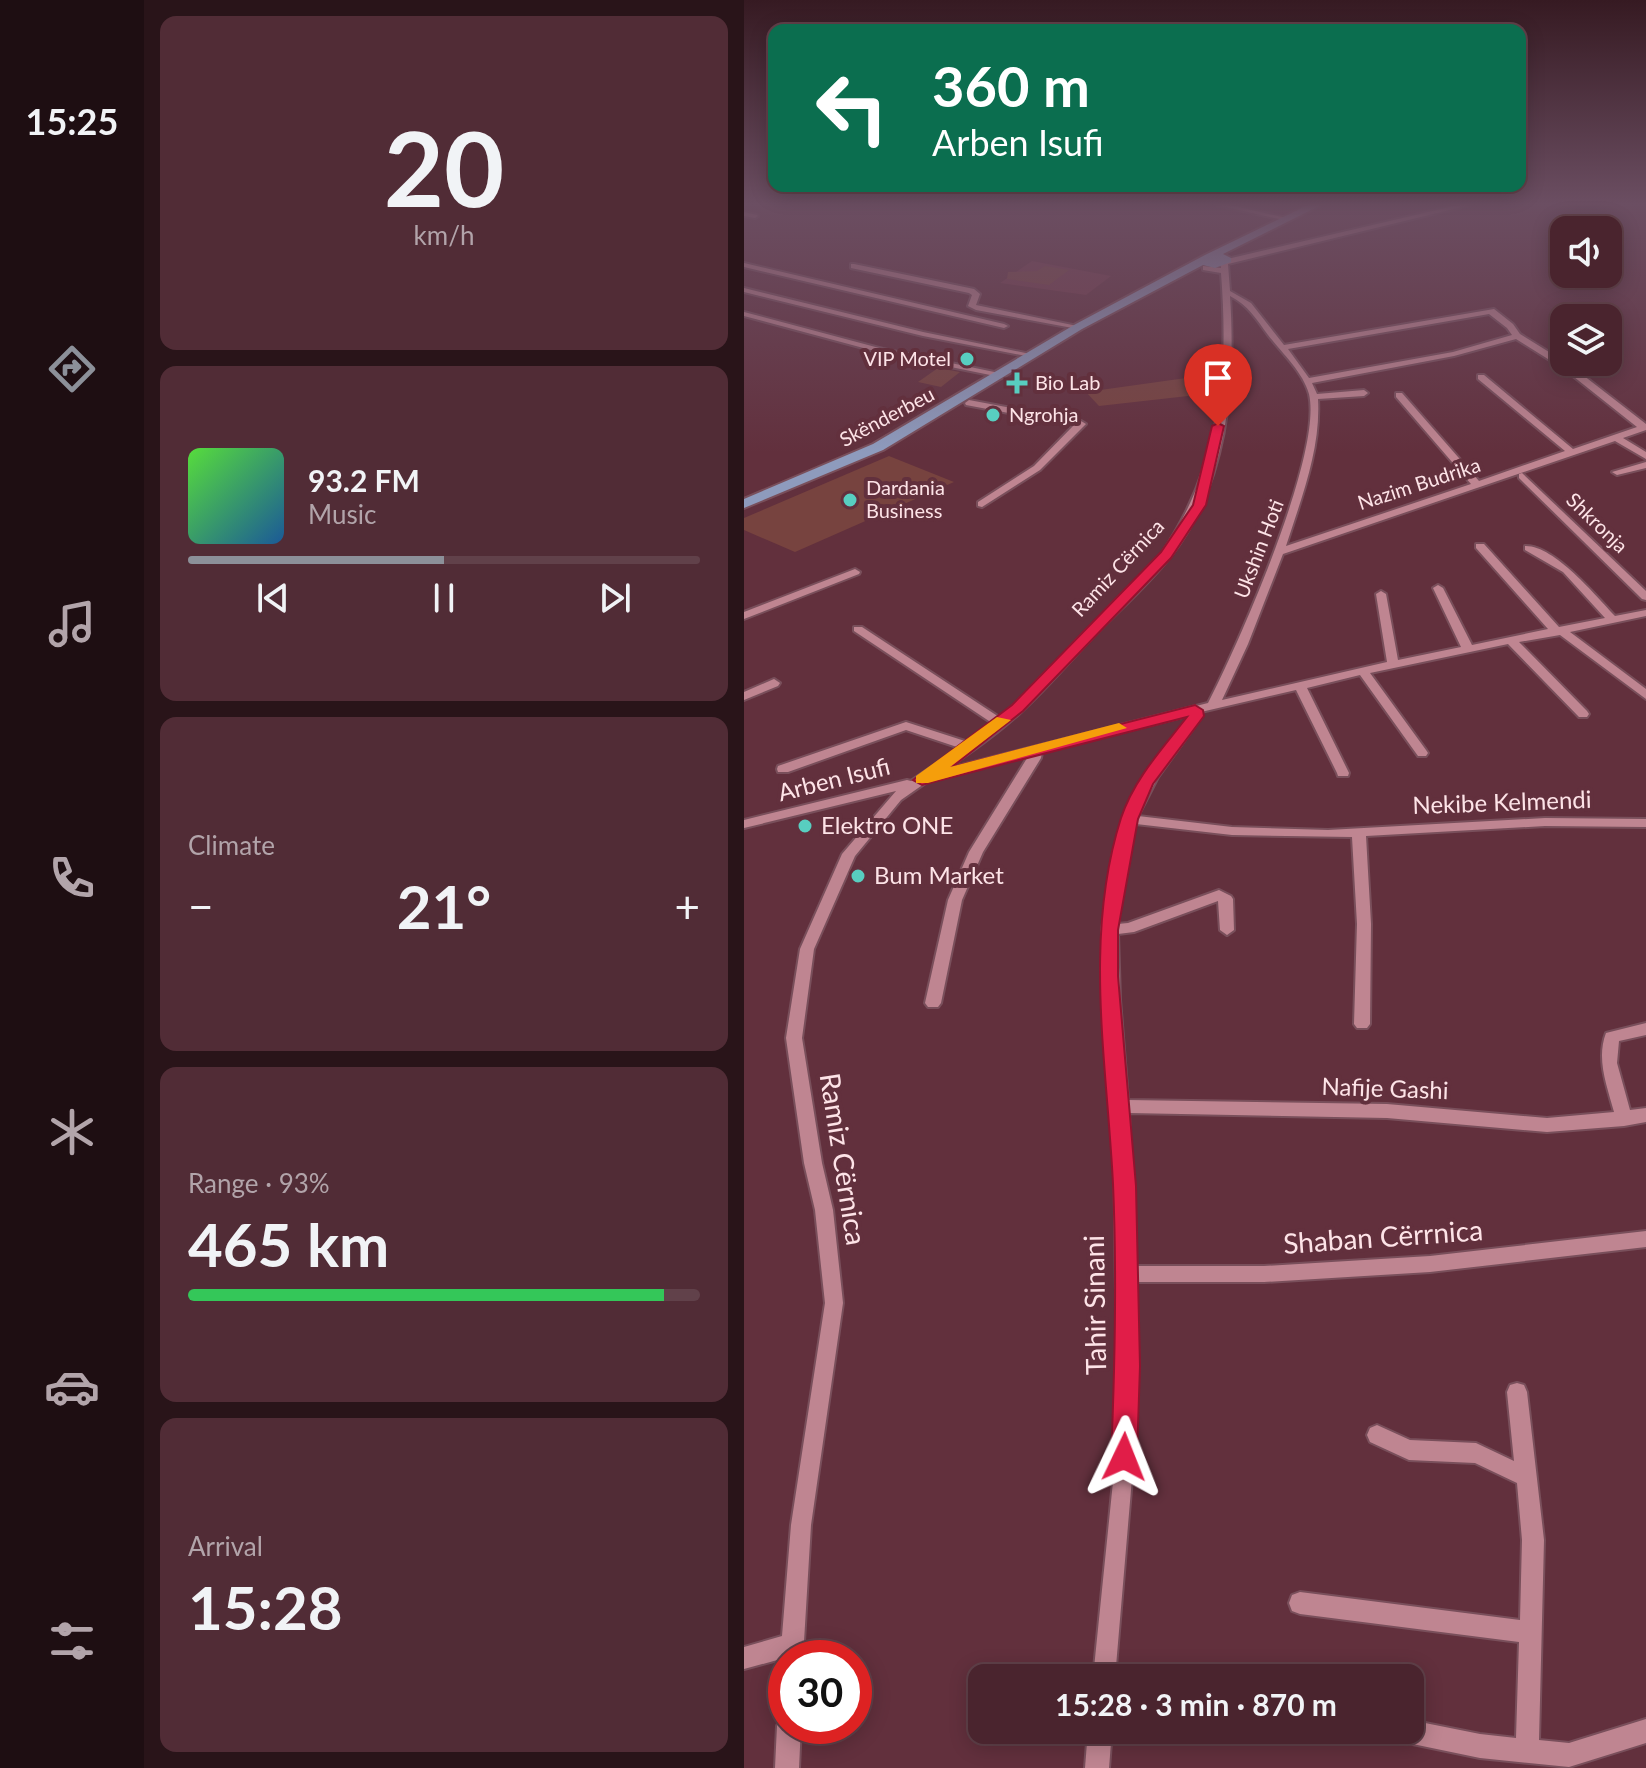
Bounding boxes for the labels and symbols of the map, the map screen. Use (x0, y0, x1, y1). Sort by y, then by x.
pin (1184, 344, 1252, 426)
place label: VIP Motel (863, 346, 951, 370)
marker: VIP Motel (958, 350, 976, 368)
place label: Bio Lab (1035, 370, 1100, 394)
marker: Bio Lab (1006, 372, 1028, 394)
street label: Skënderbeu (835, 381, 938, 451)
place label: Ngrohja (1009, 402, 1078, 426)
marker: Ngrohja (984, 406, 1002, 424)
street label: Nazim Budrika (1354, 452, 1483, 514)
place label: Dardania Business (866, 475, 945, 522)
street label: Shkronja (1562, 487, 1633, 557)
marker: Dardania Business (841, 491, 859, 509)
street label: Ukshin Hoti (1228, 496, 1288, 601)
street label: Ramiz Cërnica (1066, 514, 1168, 621)
street label: Arben Isufi (775, 751, 893, 806)
street label: Nekibe Kelmendi (1412, 784, 1592, 819)
place label: Elektro ONE (821, 810, 953, 839)
marker: Elektro ONE (796, 817, 814, 835)
place label: Bum Market (874, 860, 1004, 889)
marker: Bum Market (849, 867, 867, 885)
street label: Ramiz Cërnica (814, 1070, 874, 1247)
street label: Nafije Gashi (1321, 1071, 1449, 1104)
street label: Shaban Cërrnica (1282, 1212, 1484, 1260)
street label: Tahir Sinani (1076, 1235, 1112, 1375)
position arrow (1082, 1415, 1166, 1499)
speed limit sign: 30 (768, 1640, 872, 1744)

